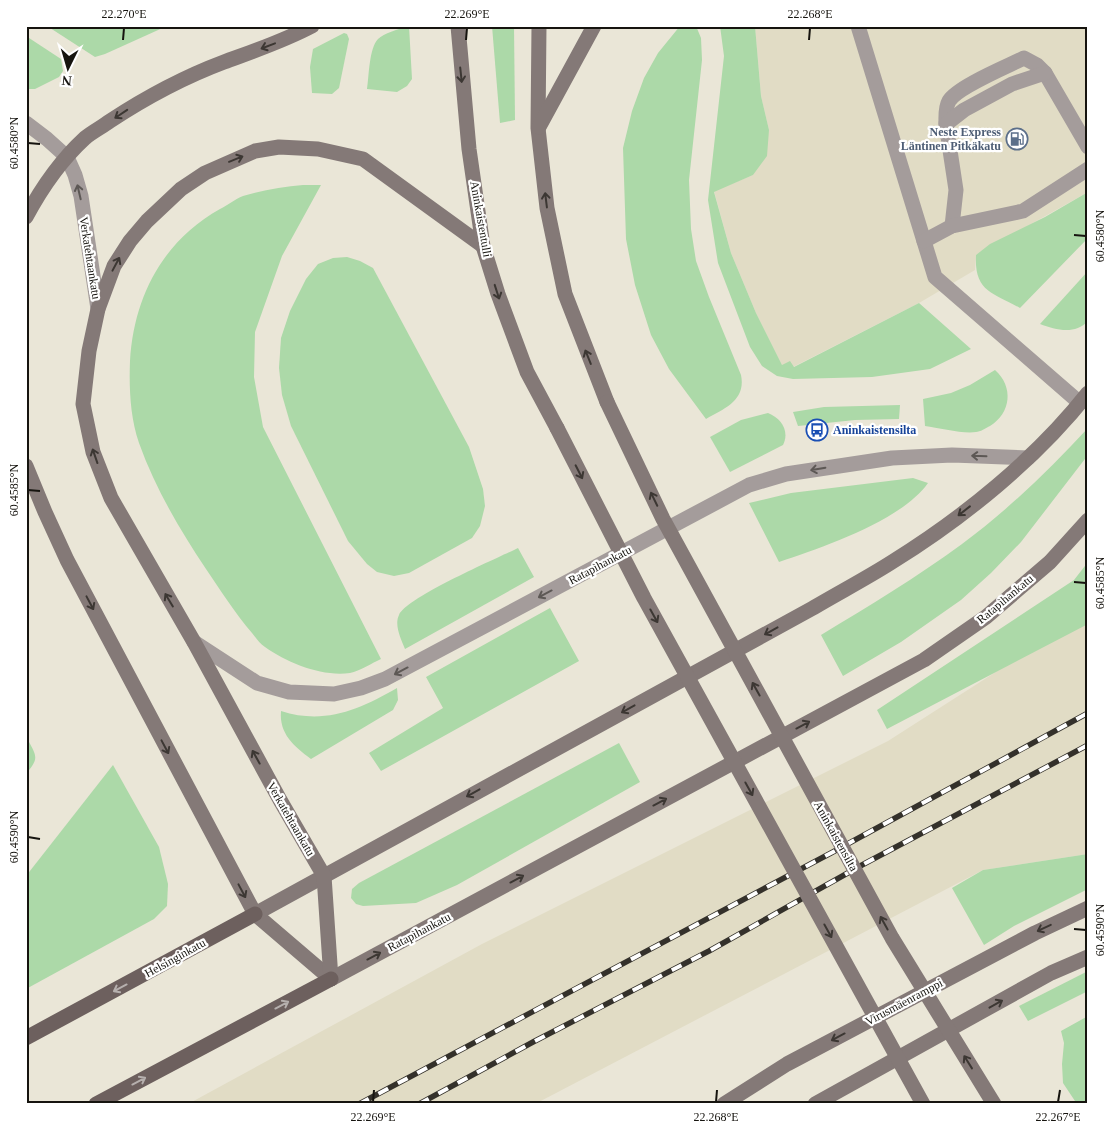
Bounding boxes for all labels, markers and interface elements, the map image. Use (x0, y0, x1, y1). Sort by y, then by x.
text: 22.270°E (101, 7, 147, 21)
text: 22.269°E (444, 7, 490, 21)
text: 22.268°E (787, 7, 833, 21)
north arrow (42, 42, 92, 92)
one-way arrow (261, 42, 276, 52)
one-way arrow (457, 67, 466, 83)
text: N (61, 73, 73, 88)
one-way arrow (114, 109, 128, 119)
text: 60.4580°N (7, 116, 21, 169)
place label: Neste Express Läntinen Pitkäkatu (901, 125, 1001, 153)
fuel station icon: Neste Express Läntinen Pitkäkatu (1005, 127, 1029, 151)
one-way arrow (228, 153, 243, 162)
street label: Aninkaistentulli (467, 180, 495, 259)
one-way arrow (74, 184, 84, 200)
one-way arrow (541, 193, 551, 209)
text: 60.4580°N (1093, 209, 1107, 262)
street label: Verkatehtaankatu (77, 216, 103, 300)
one-way arrow (112, 257, 122, 272)
one-way arrow (493, 284, 503, 300)
one-way arrow (583, 350, 593, 365)
bus stop icon: Aninkaistensilta (805, 418, 829, 442)
place label: Aninkaistensilta (833, 423, 916, 437)
one-way arrow (90, 449, 99, 464)
one-way arrow (972, 451, 988, 460)
text: 60.4585°N (7, 463, 21, 516)
one-way arrow (575, 464, 584, 479)
one-way arrow (810, 464, 826, 474)
one-way arrow (649, 492, 658, 507)
one-way arrow (957, 506, 971, 516)
street label: Ratapihankatu (566, 543, 634, 587)
text: 60.4585°N (1093, 556, 1107, 609)
street label: Ratapihankatu (974, 571, 1036, 627)
one-way arrow (537, 589, 552, 599)
one-way arrow (163, 594, 173, 608)
one-way arrow (85, 596, 95, 610)
one-way arrow (649, 608, 659, 623)
one-way arrow (763, 626, 778, 636)
one-way arrow (395, 666, 409, 676)
one-way arrow (751, 681, 761, 696)
one-way arrow (621, 704, 636, 714)
one-way arrow (796, 720, 811, 730)
one-way arrow (161, 739, 171, 754)
one-way arrow (251, 750, 261, 765)
street label: Verkatehtaankatu (264, 779, 318, 859)
one-way arrow (745, 781, 754, 796)
one-way arrow (466, 789, 481, 799)
one-way arrow (653, 797, 668, 807)
street label: Aninkaistensilta (811, 798, 861, 874)
text: 60.4590°N (7, 810, 21, 863)
one-way arrow (509, 874, 524, 883)
one-way arrow (237, 883, 247, 898)
text: 60.4590°N (1093, 903, 1107, 956)
street label: Ratapihankatu (385, 910, 453, 954)
one-way arrow (879, 916, 889, 931)
one-way arrow (823, 924, 833, 938)
one-way arrow (1037, 924, 1052, 934)
street label: Helsinginkatu (142, 936, 208, 980)
one-way arrow (366, 950, 381, 960)
street label: Virusmäenramppi (863, 975, 946, 1028)
one-way arrow (112, 983, 127, 993)
one-way arrow (988, 998, 1002, 1008)
one-way arrow (274, 999, 289, 1009)
one-way arrow (831, 1033, 846, 1042)
one-way arrow (963, 1056, 973, 1070)
one-way arrow (131, 1076, 146, 1086)
text: 22.269°E (350, 1110, 396, 1124)
text: 22.268°E (693, 1110, 739, 1124)
text: 22.267°E (1035, 1110, 1081, 1124)

